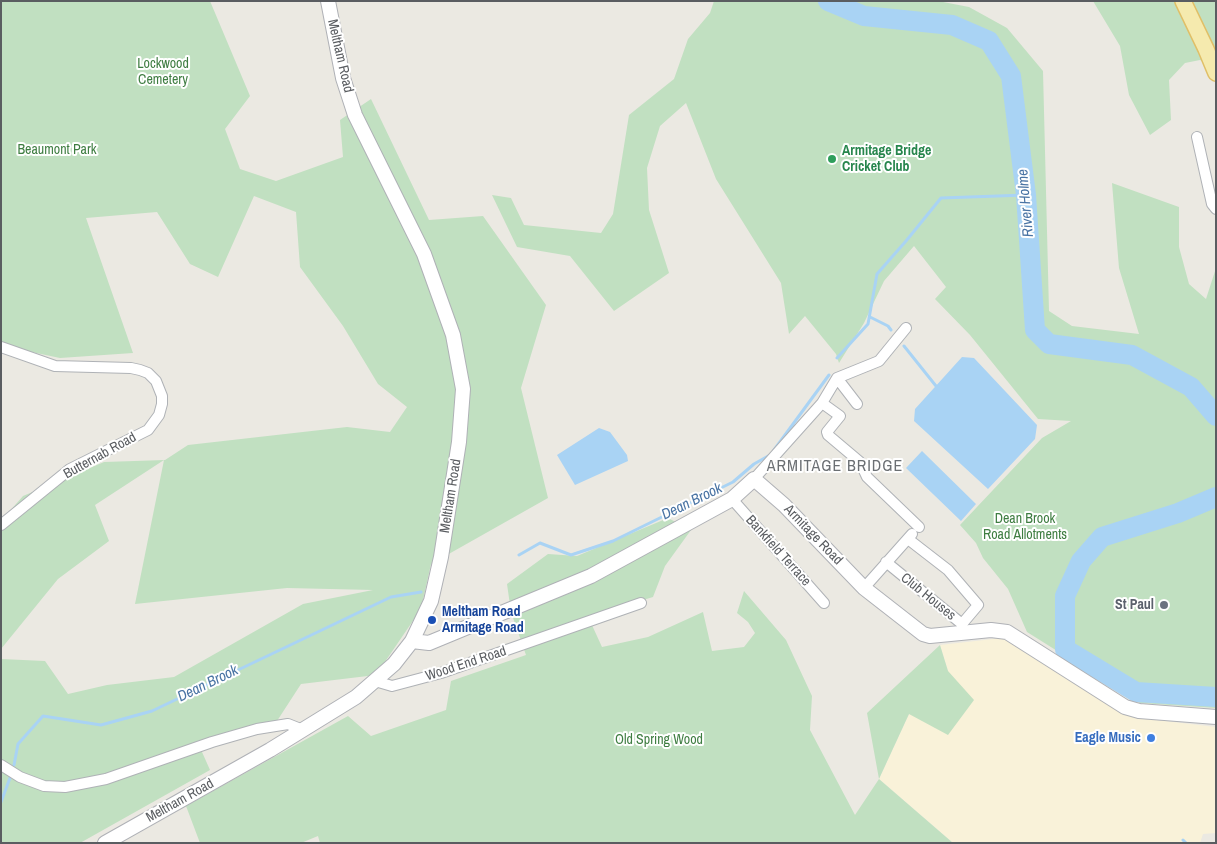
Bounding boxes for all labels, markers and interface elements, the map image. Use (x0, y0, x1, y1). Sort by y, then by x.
street label: Meltham Road (323, 18, 357, 94)
park label: Lockwood Cemetery (137, 56, 189, 88)
park label: Beaumont Park (17, 142, 97, 158)
place label: Armitage Bridge Cricket Club (842, 143, 931, 176)
marker: Armitage Bridge Cricket Club (826, 153, 838, 165)
water label: River Holme (1014, 168, 1038, 238)
street label: Butternab Road (61, 429, 139, 483)
district label: ARMITAGE BRIDGE (765, 457, 905, 477)
street label: Meltham Road (437, 458, 465, 534)
water label: Dean Brook (659, 480, 725, 524)
street label: Armitage Road (780, 501, 846, 569)
park label: Dean Brook Road Allotments (983, 511, 1067, 544)
street label: Bankfield Terrace (742, 512, 814, 590)
street label: Club Houses (897, 570, 959, 624)
place label: St Paul (1115, 597, 1154, 613)
marker: St Paul (1158, 599, 1170, 611)
place label: Meltham Road Armitage Road (442, 604, 524, 636)
marker: Meltham Road Armitage Road (426, 614, 438, 626)
street label: Wood End Road (423, 643, 509, 685)
water label: Dean Brook (175, 662, 241, 706)
place label: Eagle Music (1075, 730, 1141, 746)
park label: Old Spring Wood (615, 732, 703, 748)
marker: Eagle Music (1145, 732, 1157, 744)
street label: Meltham Road (143, 776, 217, 826)

